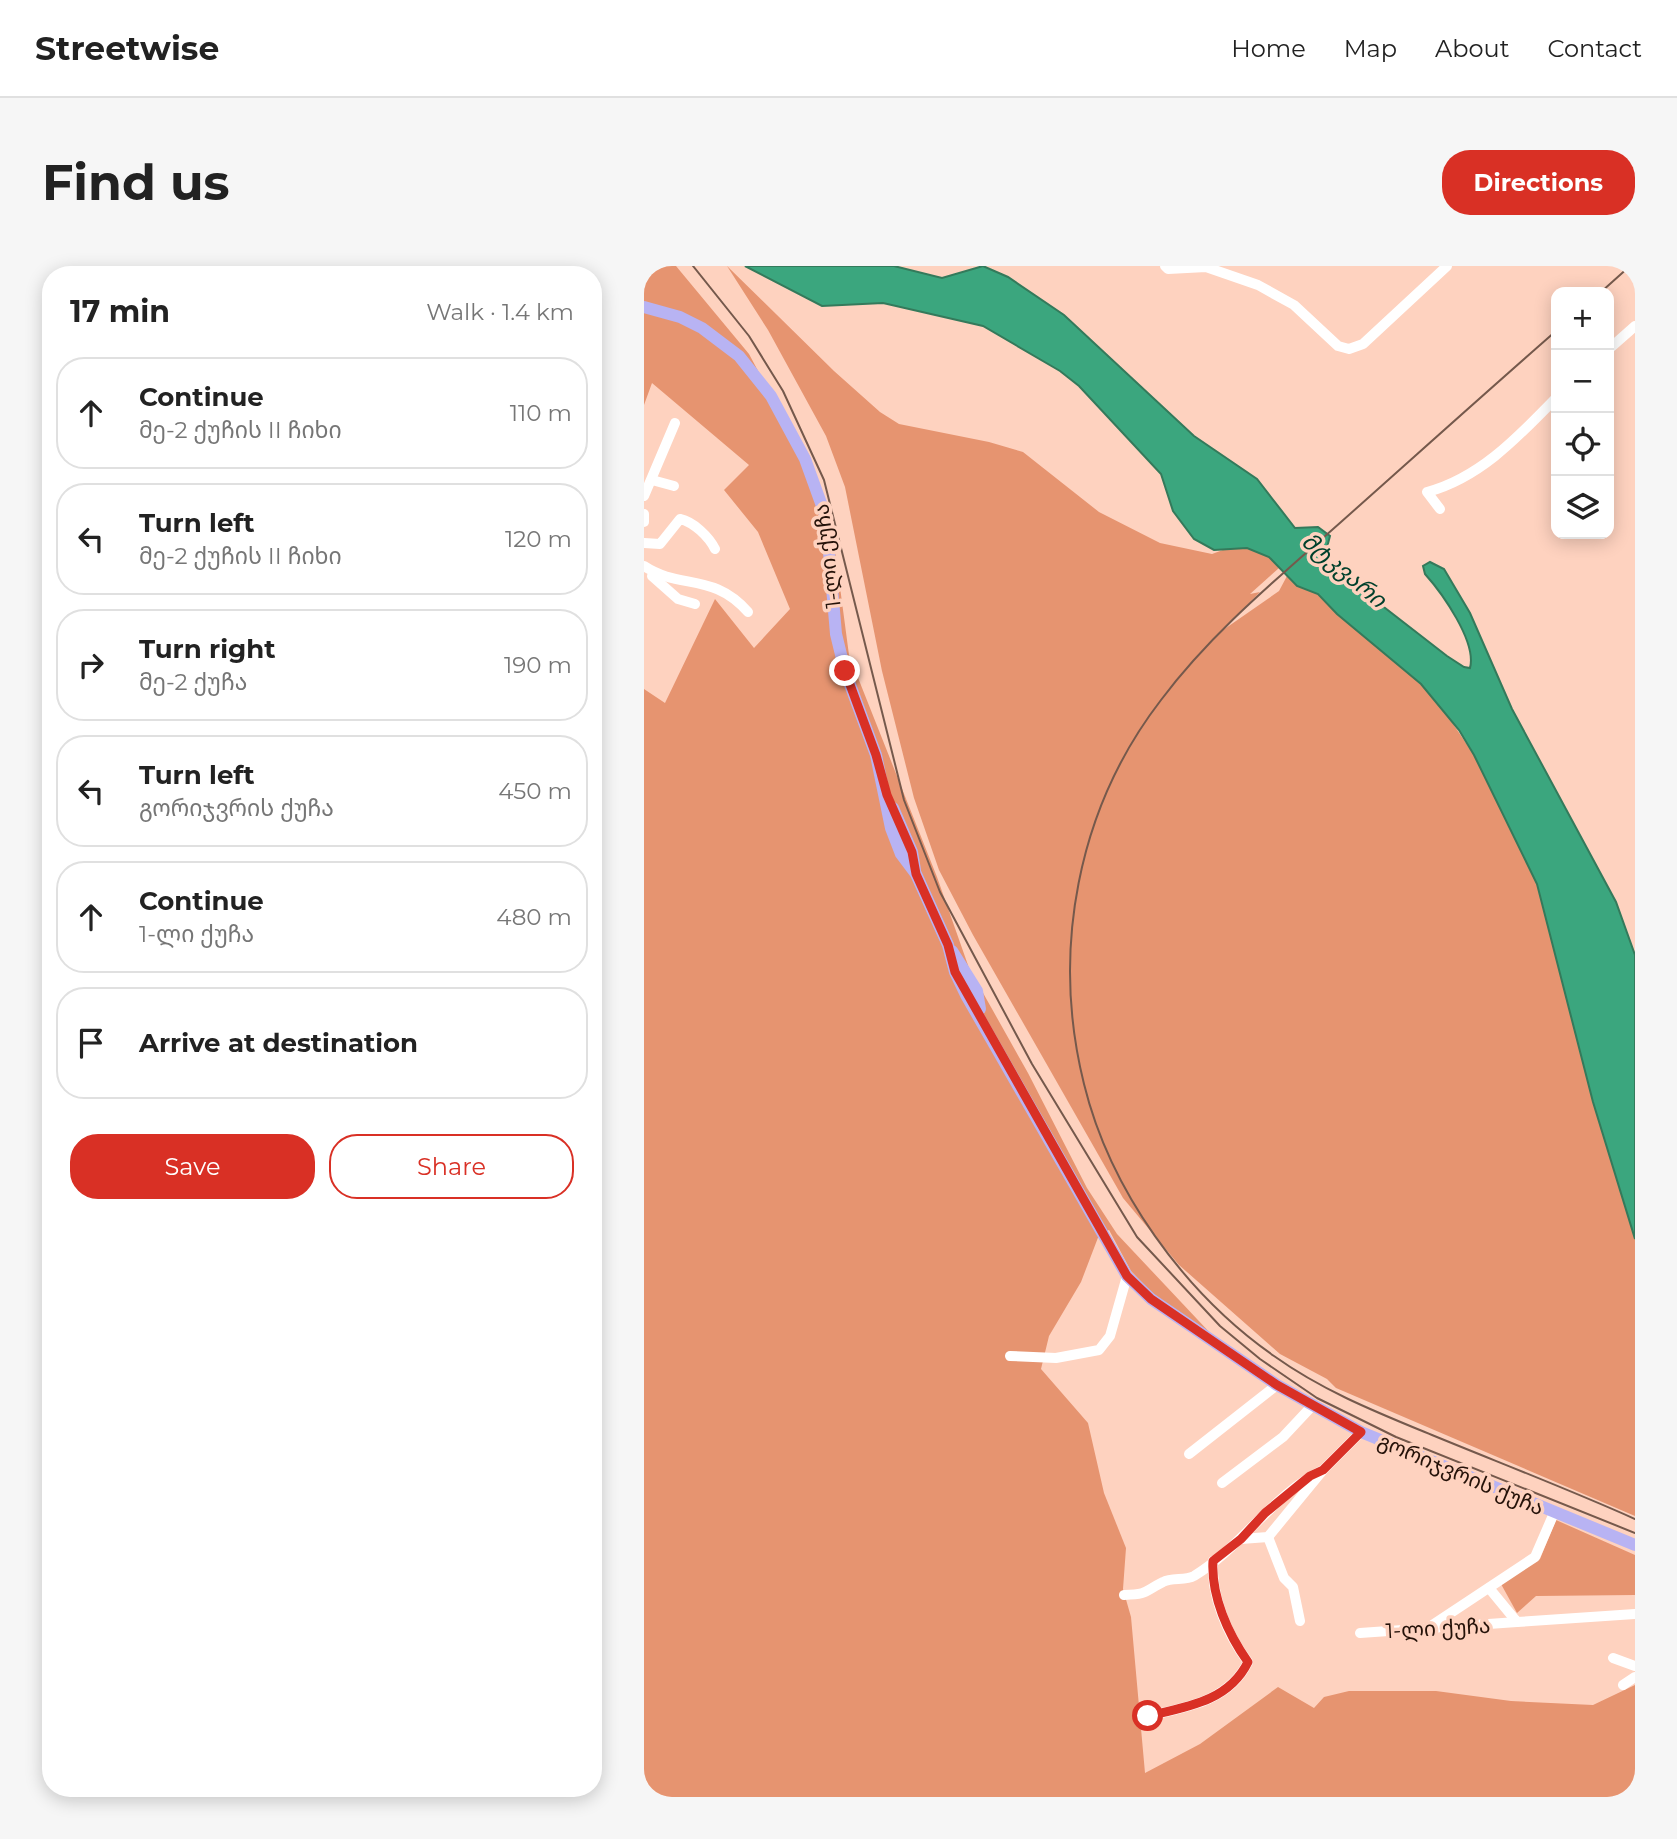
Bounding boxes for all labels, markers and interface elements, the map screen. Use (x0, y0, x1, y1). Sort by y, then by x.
text: Streetwise (35, 28, 219, 68)
text: Home (1231, 34, 1306, 63)
text: Map (1344, 34, 1397, 63)
text: About (1435, 34, 1509, 63)
text: Contact (1547, 34, 1642, 63)
button: Directions (1442, 150, 1635, 215)
text: Find us (42, 153, 230, 212)
map controls (1551, 287, 1614, 539)
button: + (1551, 287, 1614, 350)
text: 17 min (70, 293, 170, 330)
text: Walk · 1.4 km (426, 298, 574, 326)
button: − (1551, 350, 1614, 413)
text: Continue (139, 381, 264, 413)
icon: ahead (72, 394, 110, 432)
text: 110 m (510, 399, 572, 427)
button: locate (1551, 413, 1614, 476)
text: მე-2 ქუჩის II ჩიხი (139, 416, 342, 444)
button: layers (1551, 476, 1614, 539)
street label: 1-ლი ქუჩა (808, 502, 847, 610)
text: Turn left (139, 507, 255, 539)
icon: left (72, 520, 110, 558)
text: 120 m (505, 525, 572, 553)
water label: მტკვარი (1296, 527, 1393, 614)
text: მე-2 ქუჩის II ჩიხი (139, 542, 342, 570)
text: Turn right (139, 633, 275, 665)
icon: right (72, 646, 110, 684)
text: 190 m (504, 651, 572, 679)
route end (829, 655, 860, 686)
text: მე-2 ქუჩა (139, 668, 247, 696)
text: Turn left (139, 759, 255, 791)
icon: left (72, 772, 110, 810)
text: 450 m (498, 777, 572, 805)
text: გორიჯვრის ქუჩა (139, 794, 334, 822)
text: Continue (139, 885, 264, 917)
icon: ahead (72, 898, 110, 936)
text: 480 m (496, 903, 572, 931)
text: 1-ლი ქუჩა (139, 920, 254, 948)
icon: arrive (72, 1024, 110, 1062)
text: Arrive at destination (139, 1027, 418, 1059)
button: Save (70, 1134, 315, 1199)
button: Share (329, 1134, 574, 1199)
street label: გორიჯვრის ქუჩა (1374, 1428, 1548, 1520)
street label: 1-ლი ქუჩა (1385, 1613, 1491, 1644)
route start (1132, 1700, 1163, 1731)

